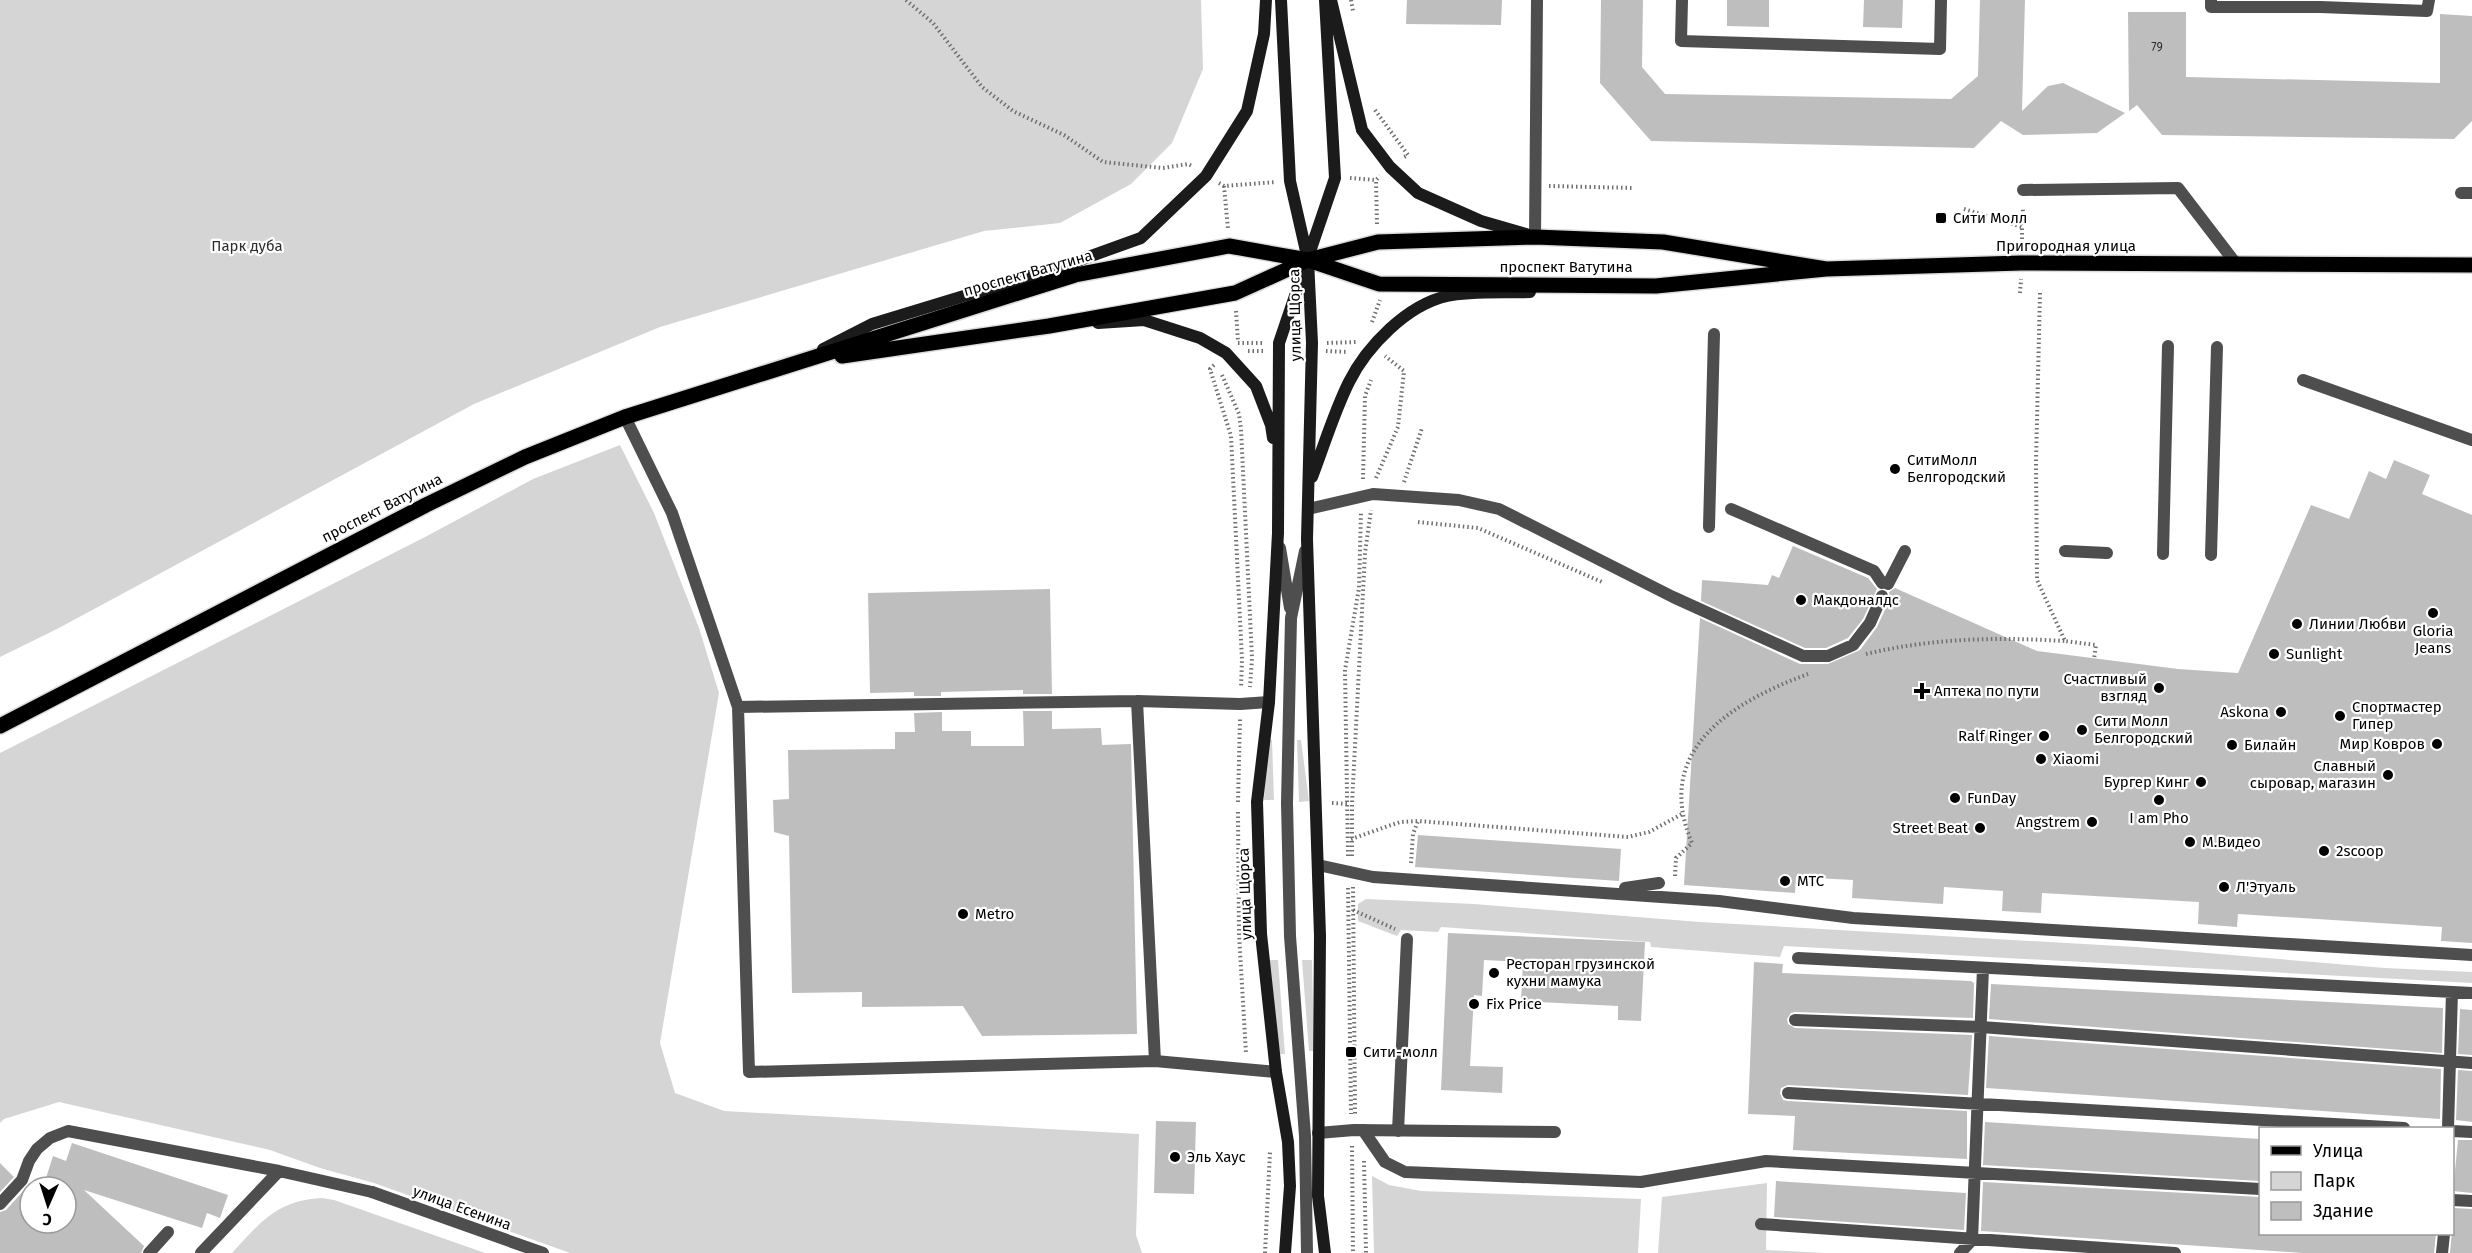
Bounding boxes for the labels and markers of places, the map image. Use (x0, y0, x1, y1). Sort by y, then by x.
place label: Сити Молл (1953, 209, 2027, 227)
marker: Сити Молл (1934, 211, 1948, 225)
place label: СитиМолл Белгородский (1907, 451, 2006, 486)
marker: СитиМолл Белгородский (1888, 462, 1902, 476)
place label: Макдоналдс (1813, 591, 1899, 609)
marker: Макдоналдс (1794, 593, 1808, 607)
marker: Gloria Jeans (2426, 606, 2440, 620)
place label: Линии Любви (2309, 615, 2407, 633)
marker: Линии Любви (2290, 617, 2304, 631)
place label: Gloria Jeans (2413, 622, 2453, 657)
place label: Sunlight (2286, 645, 2343, 663)
marker: Sunlight (2267, 647, 2281, 661)
place label: Счастливый взгляд (2064, 670, 2147, 705)
marker: Счастливый взгляд (2152, 681, 2166, 695)
place label: Аптека по пути (1934, 682, 2039, 700)
marker: Аптека по пути (1915, 684, 1929, 698)
place label: Спортмастер Гипер (2352, 698, 2442, 733)
place label: Askona (2220, 703, 2269, 721)
marker: Askona (2274, 705, 2288, 719)
marker: Спортмастер Гипер (2333, 709, 2347, 723)
place label: Сити Молл Белгородский (2094, 712, 2193, 747)
marker: Сити Молл Белгородский (2075, 723, 2089, 737)
place label: Ralf Ringer (1958, 727, 2032, 745)
marker: Ralf Ringer (2037, 729, 2051, 743)
place label: Мир Ковров (2339, 735, 2425, 753)
place label: Билайн (2244, 736, 2296, 754)
marker: Мир Ковров (2430, 737, 2444, 751)
marker: Билайн (2225, 738, 2239, 752)
place label: Xiaomi (2053, 750, 2099, 768)
marker: Xiaomi (2034, 752, 2048, 766)
place label: Славный сыровар, магазин (2250, 757, 2376, 792)
marker: Славный сыровар, магазин (2381, 768, 2395, 782)
place label: Бургер Кинг (2104, 773, 2190, 791)
marker: Бургер Кинг (2194, 775, 2208, 789)
place label: FunDay (1967, 789, 2017, 807)
marker: FunDay (1948, 791, 1962, 805)
marker: I am Pho (2152, 793, 2166, 807)
place label: I am Pho (2129, 809, 2189, 827)
place label: Angstrem (2016, 813, 2080, 831)
marker: Angstrem (2085, 815, 2099, 829)
place label: Street Beat (1893, 819, 1969, 837)
marker: Street Beat (1973, 821, 1987, 835)
place label: М.Видео (2202, 833, 2261, 851)
marker: М.Видео (2183, 835, 2197, 849)
place label: 2scoop (2336, 842, 2384, 860)
marker: 2scoop (2317, 844, 2331, 858)
place label: МТС (1797, 872, 1825, 890)
marker: МТС (1778, 874, 1792, 888)
place label: Л'Этуаль (2236, 878, 2296, 896)
marker: Л'Этуаль (2217, 880, 2231, 894)
place label: Metro (975, 905, 1014, 923)
marker: Metro (956, 907, 970, 921)
place label: Ресторан грузинской кухни мамука (1506, 955, 1655, 990)
marker: Ресторан грузинской кухни мамука (1487, 966, 1501, 980)
place label: Fix Price (1486, 995, 1542, 1013)
marker: Fix Price (1467, 997, 1481, 1011)
place label: Сити-молл (1363, 1043, 1438, 1061)
marker: Сити-молл (1344, 1045, 1358, 1059)
place label: Эль Хаус (1187, 1148, 1246, 1166)
marker: Эль Хаус (1168, 1150, 1182, 1164)

